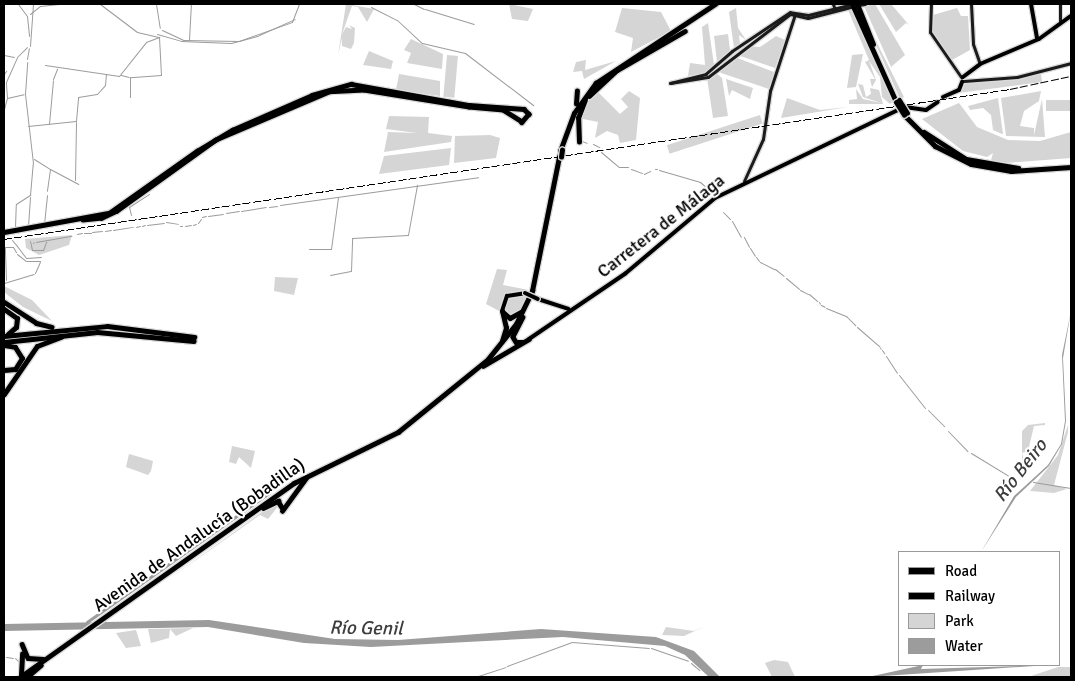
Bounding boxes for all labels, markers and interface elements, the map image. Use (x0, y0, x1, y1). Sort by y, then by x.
street label: Carretera de Málaga (593, 170, 729, 282)
water label: Río Beiro (989, 435, 1053, 507)
street label: Avenida de Andalucía (Bobadilla) (89, 454, 309, 616)
legend (898, 551, 1060, 666)
text: Road (945, 562, 977, 580)
text: Railway (945, 587, 995, 605)
text: Park (945, 612, 974, 630)
water label: Río Genil (329, 617, 403, 641)
text: Water (945, 637, 983, 655)

